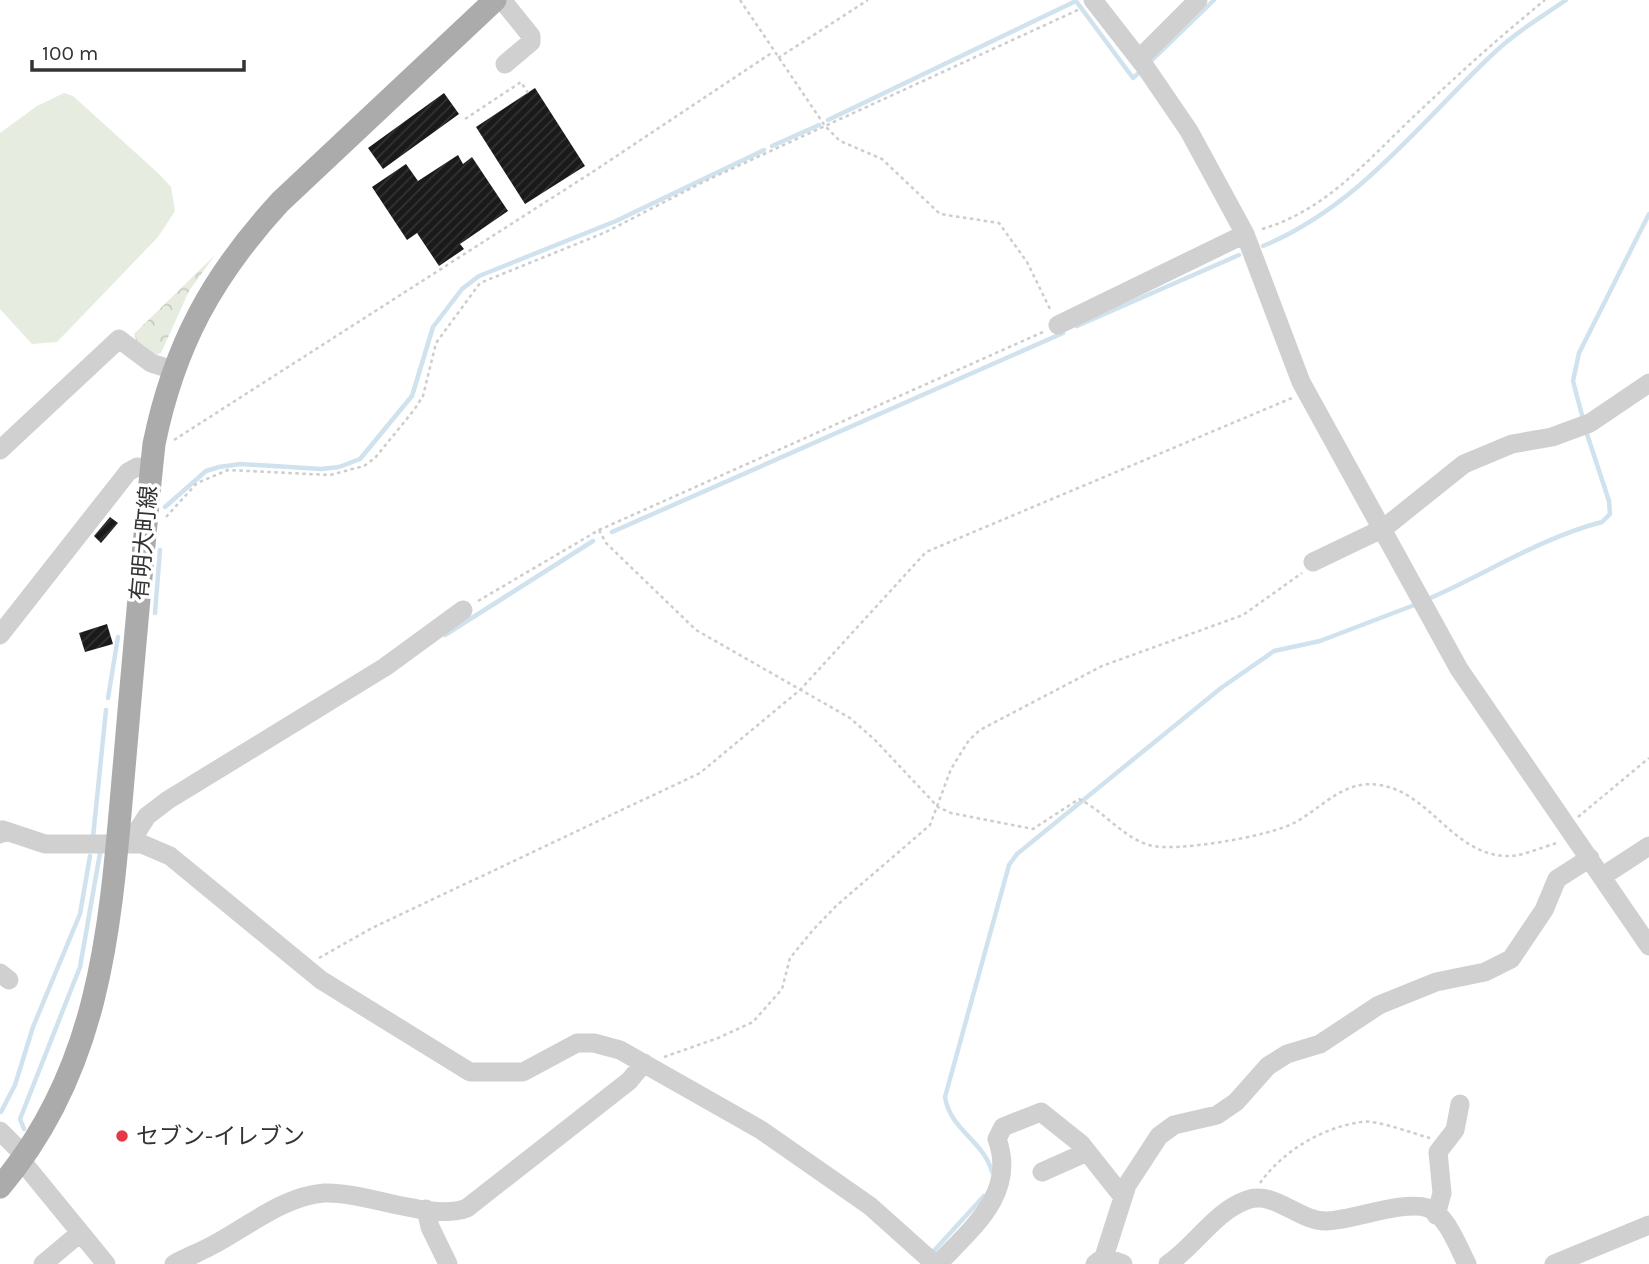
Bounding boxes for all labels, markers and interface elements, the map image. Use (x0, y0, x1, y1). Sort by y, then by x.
scale bar (32, 28, 243, 72)
text: 100 m (42, 41, 99, 65)
street label: 有明大町線 (126, 485, 162, 601)
place label: セブン-イレブン (136, 1123, 305, 1150)
marker: セブン-イレブン (114, 1128, 130, 1144)

